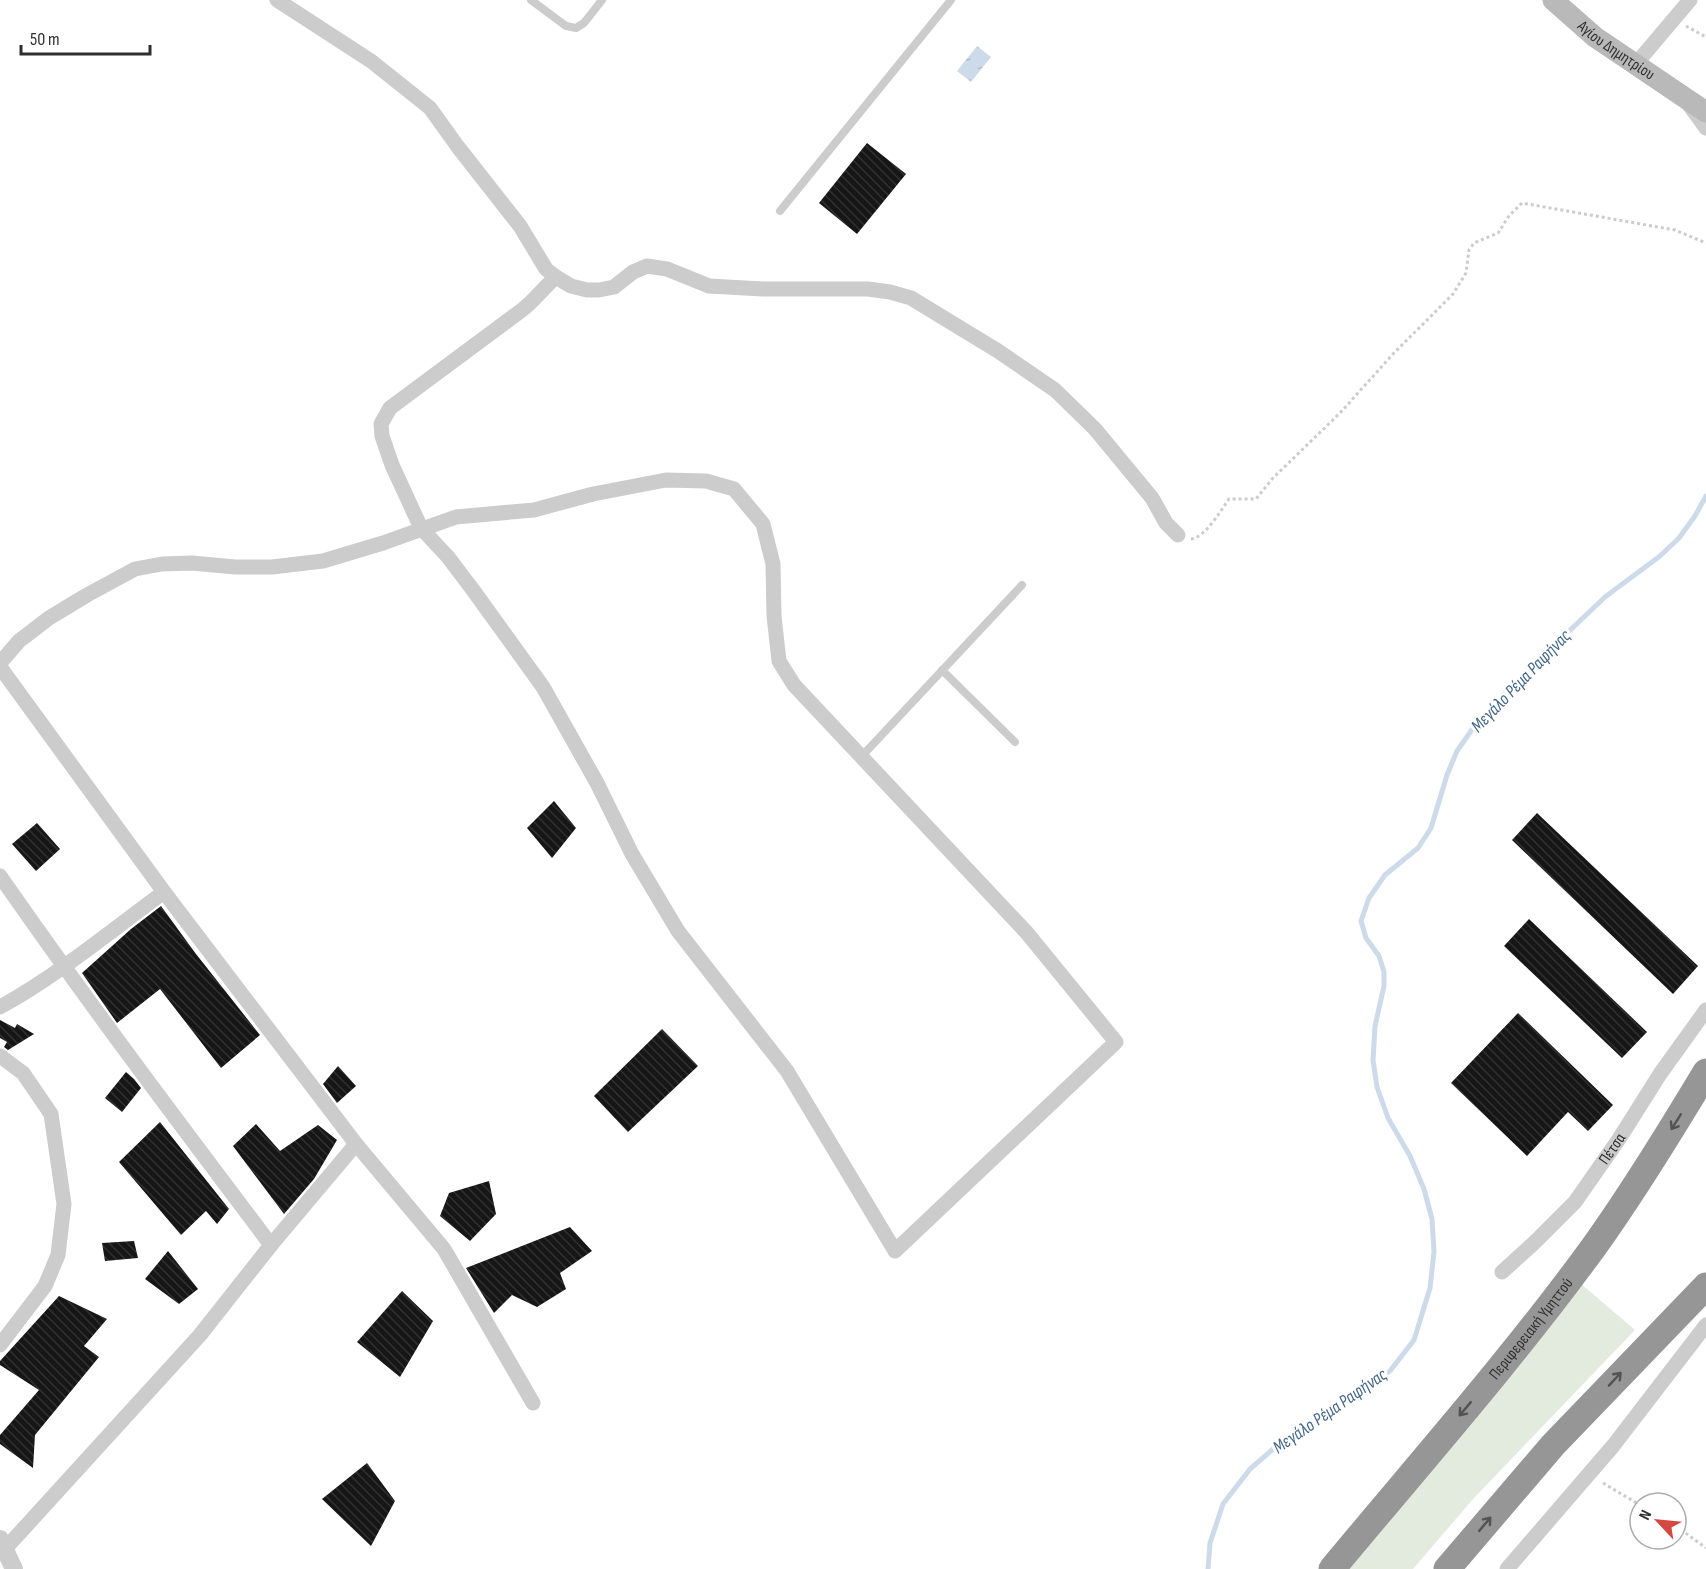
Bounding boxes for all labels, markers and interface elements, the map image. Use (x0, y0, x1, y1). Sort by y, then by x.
street label: Αγίου Δημητρίου (1573, 16, 1658, 84)
scale bar (21, 18, 150, 56)
text: 50 m (30, 29, 60, 50)
water label: Μεγάλο Ρέμα Ραφήνας (1467, 625, 1575, 737)
one-way arrow (1669, 1113, 1681, 1130)
street label: Πέτσα (1595, 1130, 1630, 1168)
street label: Περιφερειακή Υμηττού (1485, 1274, 1577, 1383)
water label: Μεγάλο Ρέμα Ραφήνας (1269, 1364, 1391, 1458)
one-way arrow (1608, 1372, 1622, 1387)
one-way arrow (1458, 1401, 1471, 1417)
north arrow (1628, 1491, 1688, 1551)
text: N (1635, 1507, 1656, 1523)
one-way arrow (1478, 1517, 1492, 1532)

